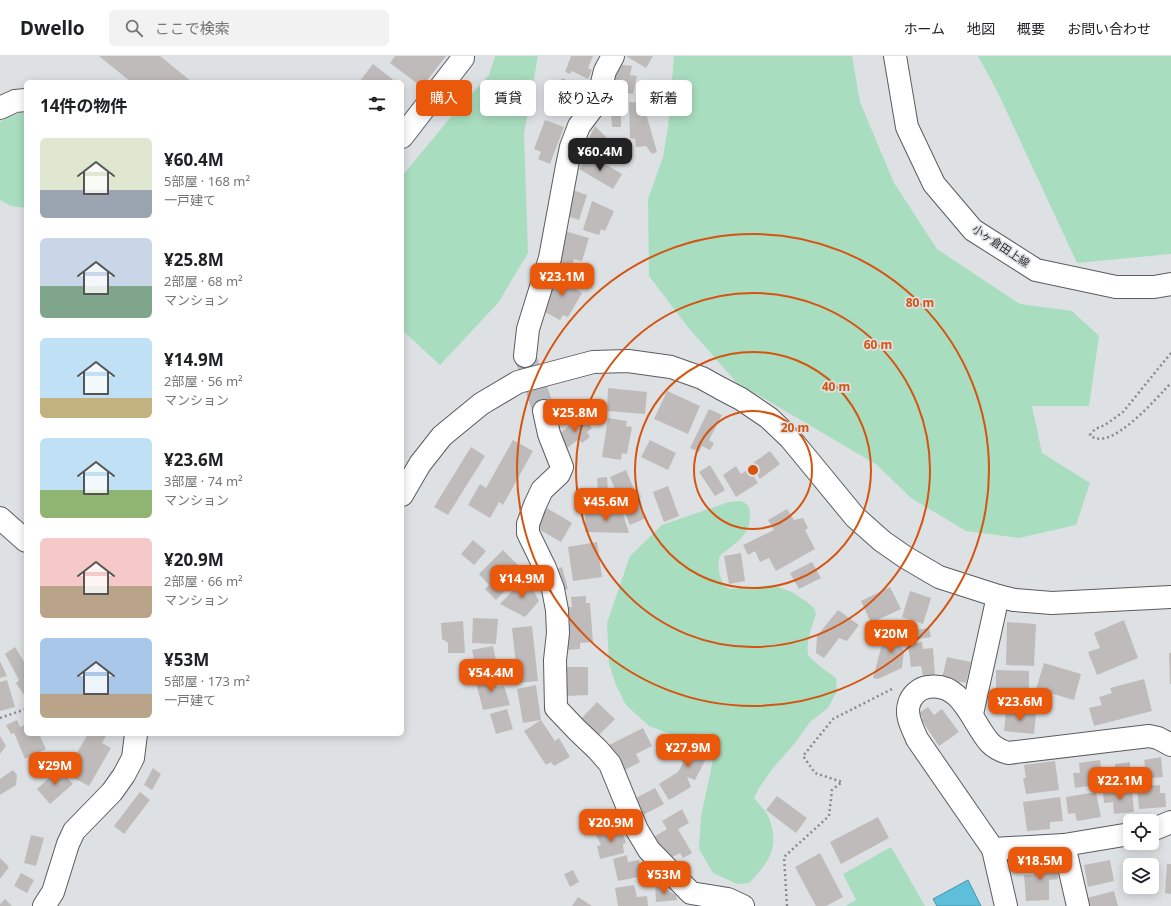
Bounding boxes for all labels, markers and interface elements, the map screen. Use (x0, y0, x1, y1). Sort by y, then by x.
search box (109, 10, 389, 46)
text: Dwello (20, 15, 85, 41)
icon: search (123, 17, 145, 39)
text: ここで検索 (155, 18, 230, 38)
text: ホーム (903, 19, 945, 38)
text: 地図 (967, 19, 995, 38)
text: 概要 (1017, 19, 1045, 38)
text: お問い合わせ (1067, 19, 1151, 38)
chip: 購入 (416, 80, 472, 116)
chip: 賃貸 (480, 80, 536, 116)
chip: 絞り込み (544, 80, 628, 116)
chip: 新着 (636, 80, 692, 116)
icon: filters (366, 93, 388, 115)
text: 14件の物件 (40, 94, 127, 117)
pin: ¥60.4M (567, 138, 633, 172)
text: ¥60.4M (577, 142, 623, 160)
text: ¥60.4M (164, 148, 224, 171)
icon: home (72, 154, 120, 202)
text: 5部屋 · 168 m² (164, 172, 250, 190)
text: 一戸建て (164, 191, 216, 209)
street label: 小ヶ倉田上線 (970, 221, 1033, 270)
text: ¥25.8M (164, 248, 224, 271)
icon: home (72, 254, 120, 302)
pin: ¥23.1M (529, 263, 595, 297)
text: ¥23.1M (539, 267, 585, 285)
text: 2部屋 · 68 m² (164, 272, 243, 290)
text: マンション (164, 291, 229, 309)
text: 80 m (906, 294, 934, 311)
text: 60 m (864, 336, 892, 353)
text: ¥14.9M (164, 348, 224, 371)
icon: home (72, 354, 120, 402)
text: 2部屋 · 56 m² (164, 372, 243, 390)
text: 40 m (822, 378, 850, 395)
text: マンション (164, 391, 229, 409)
pin: ¥25.8M (542, 399, 608, 433)
text: ¥25.8M (552, 403, 598, 421)
text: 20 m (781, 419, 809, 436)
text: ¥23.6M (164, 448, 224, 471)
icon: home (72, 454, 120, 502)
centre of rings (746, 463, 760, 477)
text: 3部屋 · 74 m² (164, 472, 243, 490)
pin: ¥45.6M (573, 488, 639, 522)
text: マンション (164, 491, 229, 509)
text: ¥45.6M (583, 492, 629, 510)
text: ¥20.9M (164, 548, 224, 571)
icon: home (72, 554, 120, 602)
pin: ¥14.9M (489, 565, 555, 599)
text: ¥14.9M (499, 569, 545, 587)
text: 2部屋 · 66 m² (164, 572, 243, 590)
text: マンション (164, 591, 229, 609)
pin: ¥20M (867, 620, 915, 654)
text: ¥20M (874, 624, 908, 642)
text: ¥53M (164, 648, 209, 671)
icon: home (72, 654, 120, 702)
pin: ¥54.4M (458, 659, 524, 693)
text: ¥54.4M (468, 663, 514, 681)
text: 5部屋 · 173 m² (164, 672, 250, 690)
pin: ¥23.6M (987, 688, 1053, 722)
text: 一戸建て (164, 691, 216, 709)
text: ¥23.6M (997, 692, 1043, 710)
pin: ¥27.9M (655, 734, 721, 768)
text: ¥27.9M (665, 738, 711, 756)
pin: ¥29M (31, 752, 79, 786)
text: ¥29M (38, 756, 72, 774)
pin: ¥22.1M (1087, 767, 1153, 801)
text: ¥22.1M (1097, 771, 1143, 789)
pin: ¥20.9M (578, 809, 644, 843)
text: ¥20.9M (588, 813, 634, 831)
map controls (1123, 814, 1159, 894)
button: locate (1123, 814, 1159, 850)
pin: ¥18.5M (1007, 847, 1073, 881)
text: ¥18.5M (1017, 851, 1063, 869)
button: layers (1123, 858, 1159, 894)
pin: ¥53M (640, 861, 688, 895)
text: ¥53M (647, 865, 681, 883)

